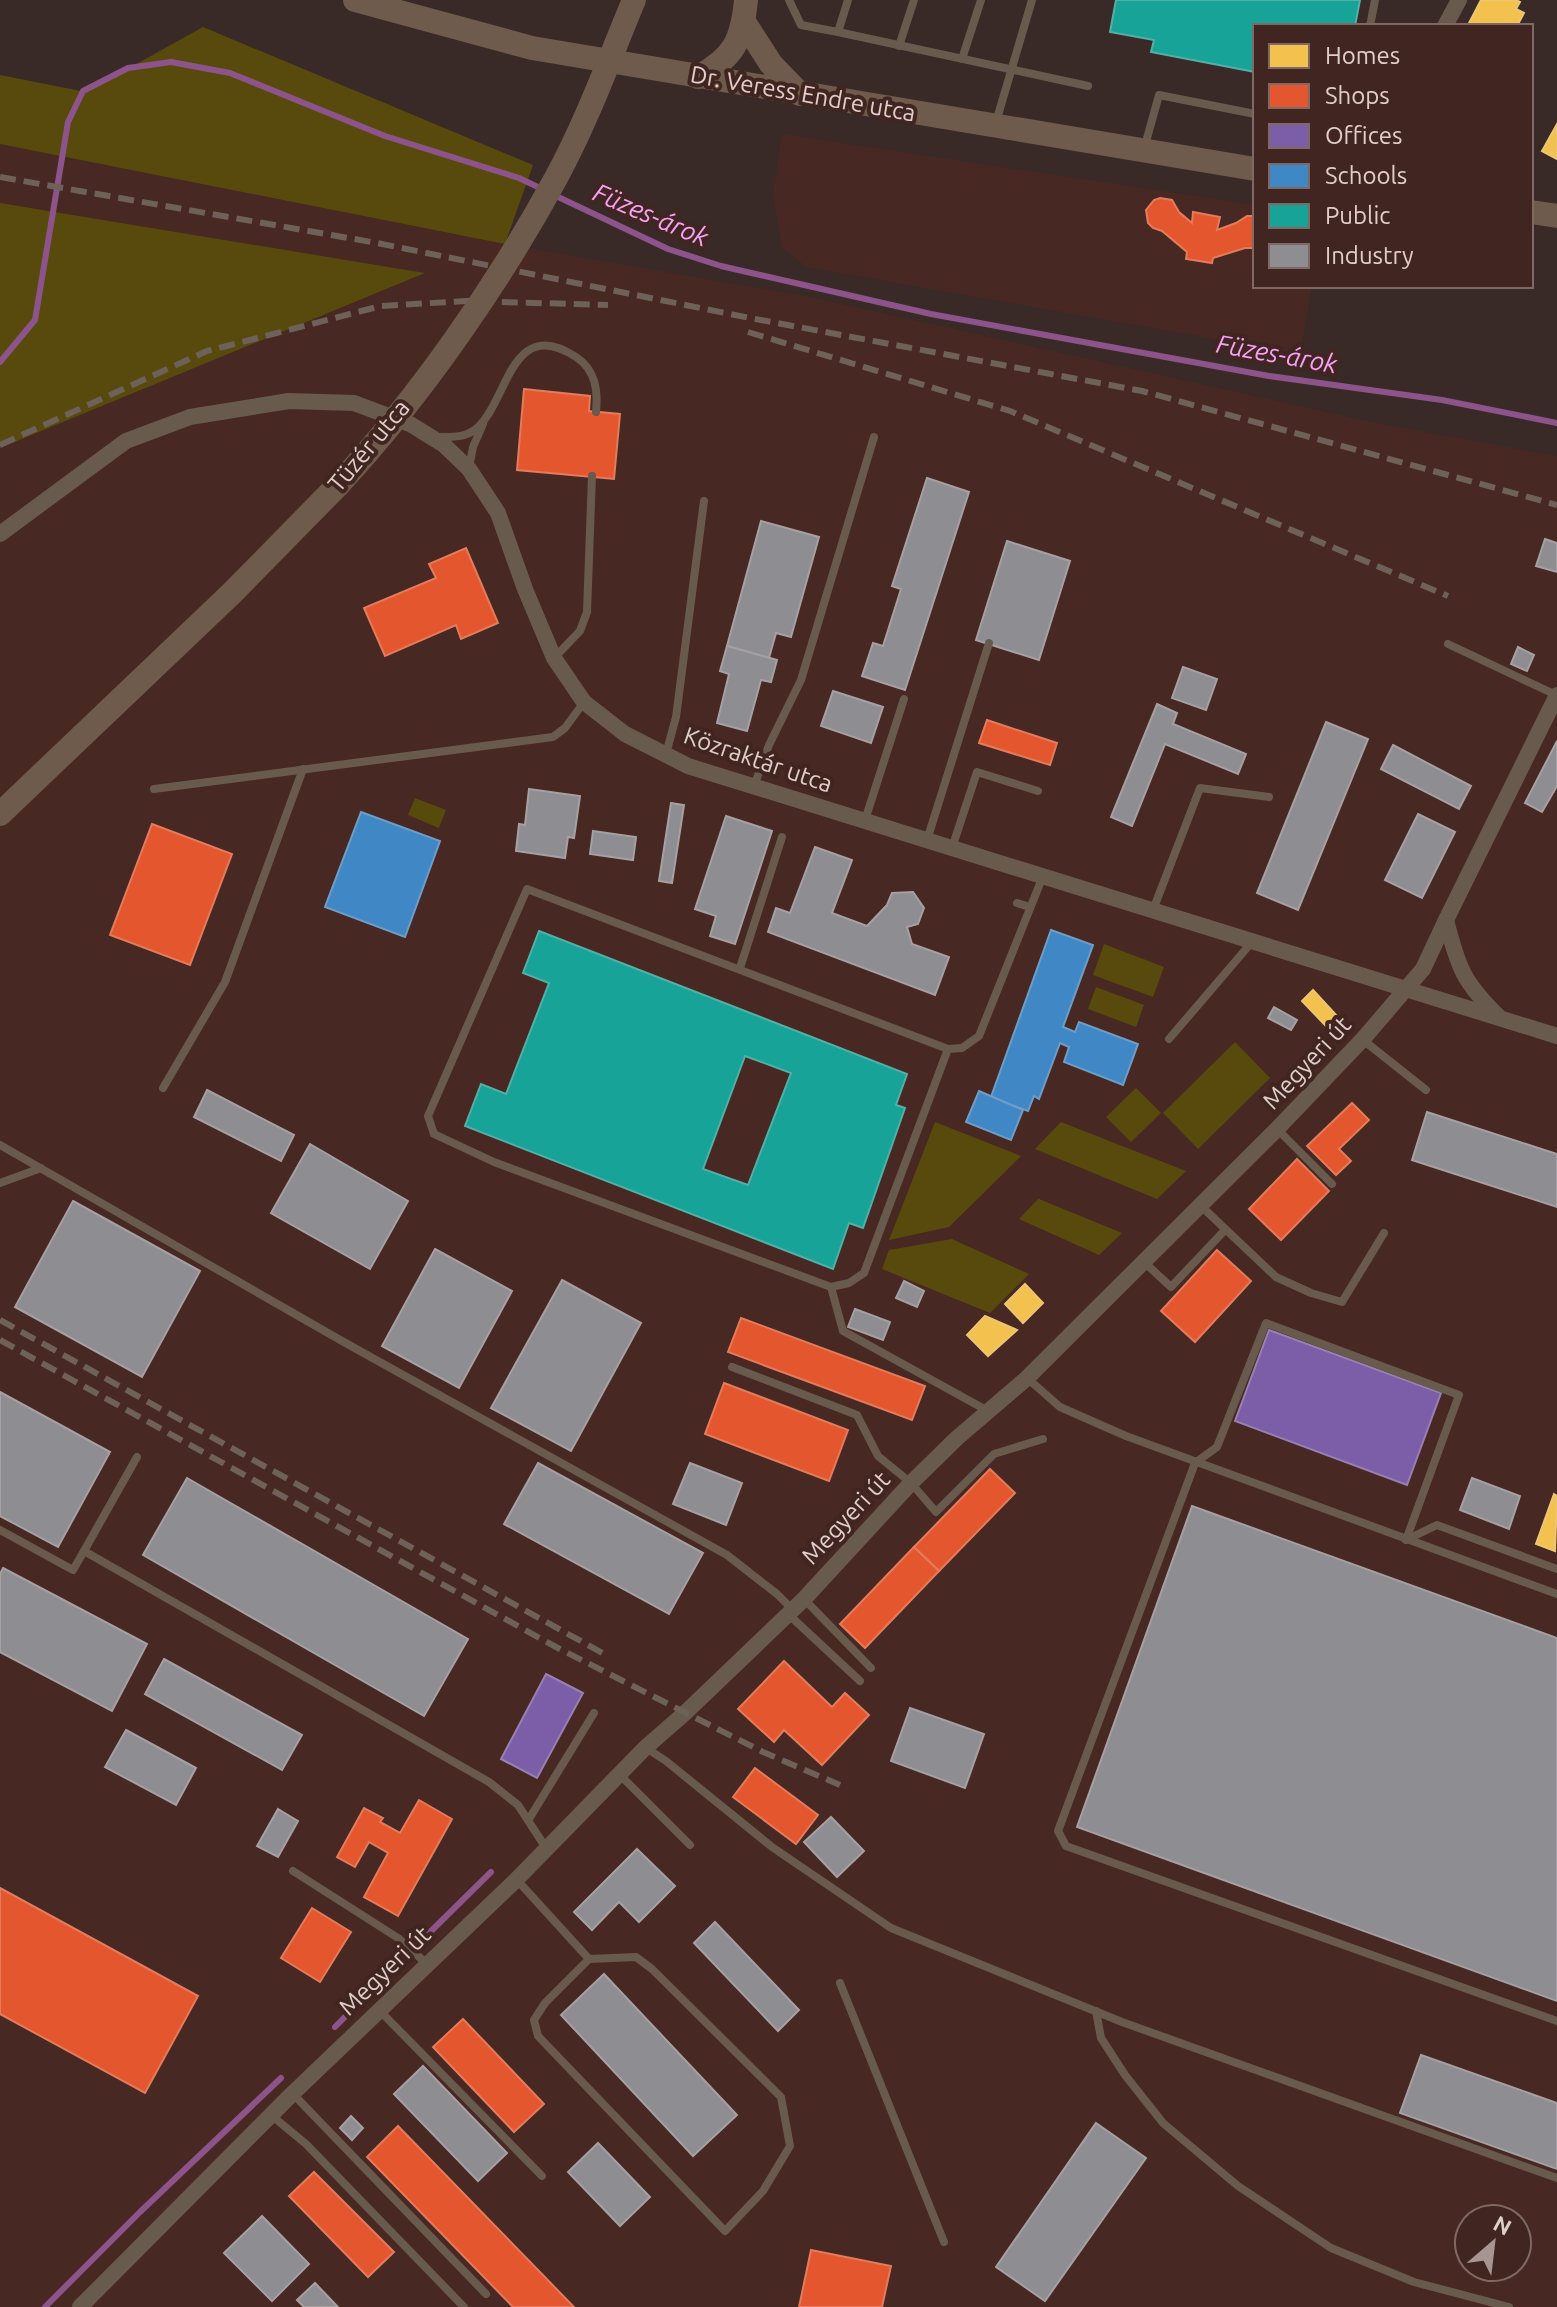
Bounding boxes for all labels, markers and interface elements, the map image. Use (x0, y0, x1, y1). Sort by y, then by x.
legend (1253, 24, 1533, 288)
text: Homes (1325, 42, 1400, 69)
street label: Dr. Veress Endre utca (688, 60, 918, 127)
text: Shops (1325, 82, 1390, 109)
text: Offices (1325, 122, 1403, 149)
text: Schools (1325, 162, 1407, 189)
water label: Füzes-árok (589, 177, 714, 252)
text: Public (1325, 202, 1390, 229)
text: Industry (1325, 242, 1414, 269)
water label: Füzes-árok (1214, 329, 1341, 379)
street label: Tüzér utca (322, 394, 415, 497)
street label: Közraktár utca (680, 721, 836, 798)
street label: Megyeri út (1257, 1011, 1357, 1114)
street label: Megyeri út (796, 1466, 896, 1569)
street label: Megyeri út (333, 1920, 436, 2021)
north arrow (1453, 2203, 1533, 2283)
text: N (1490, 2210, 1516, 2240)

